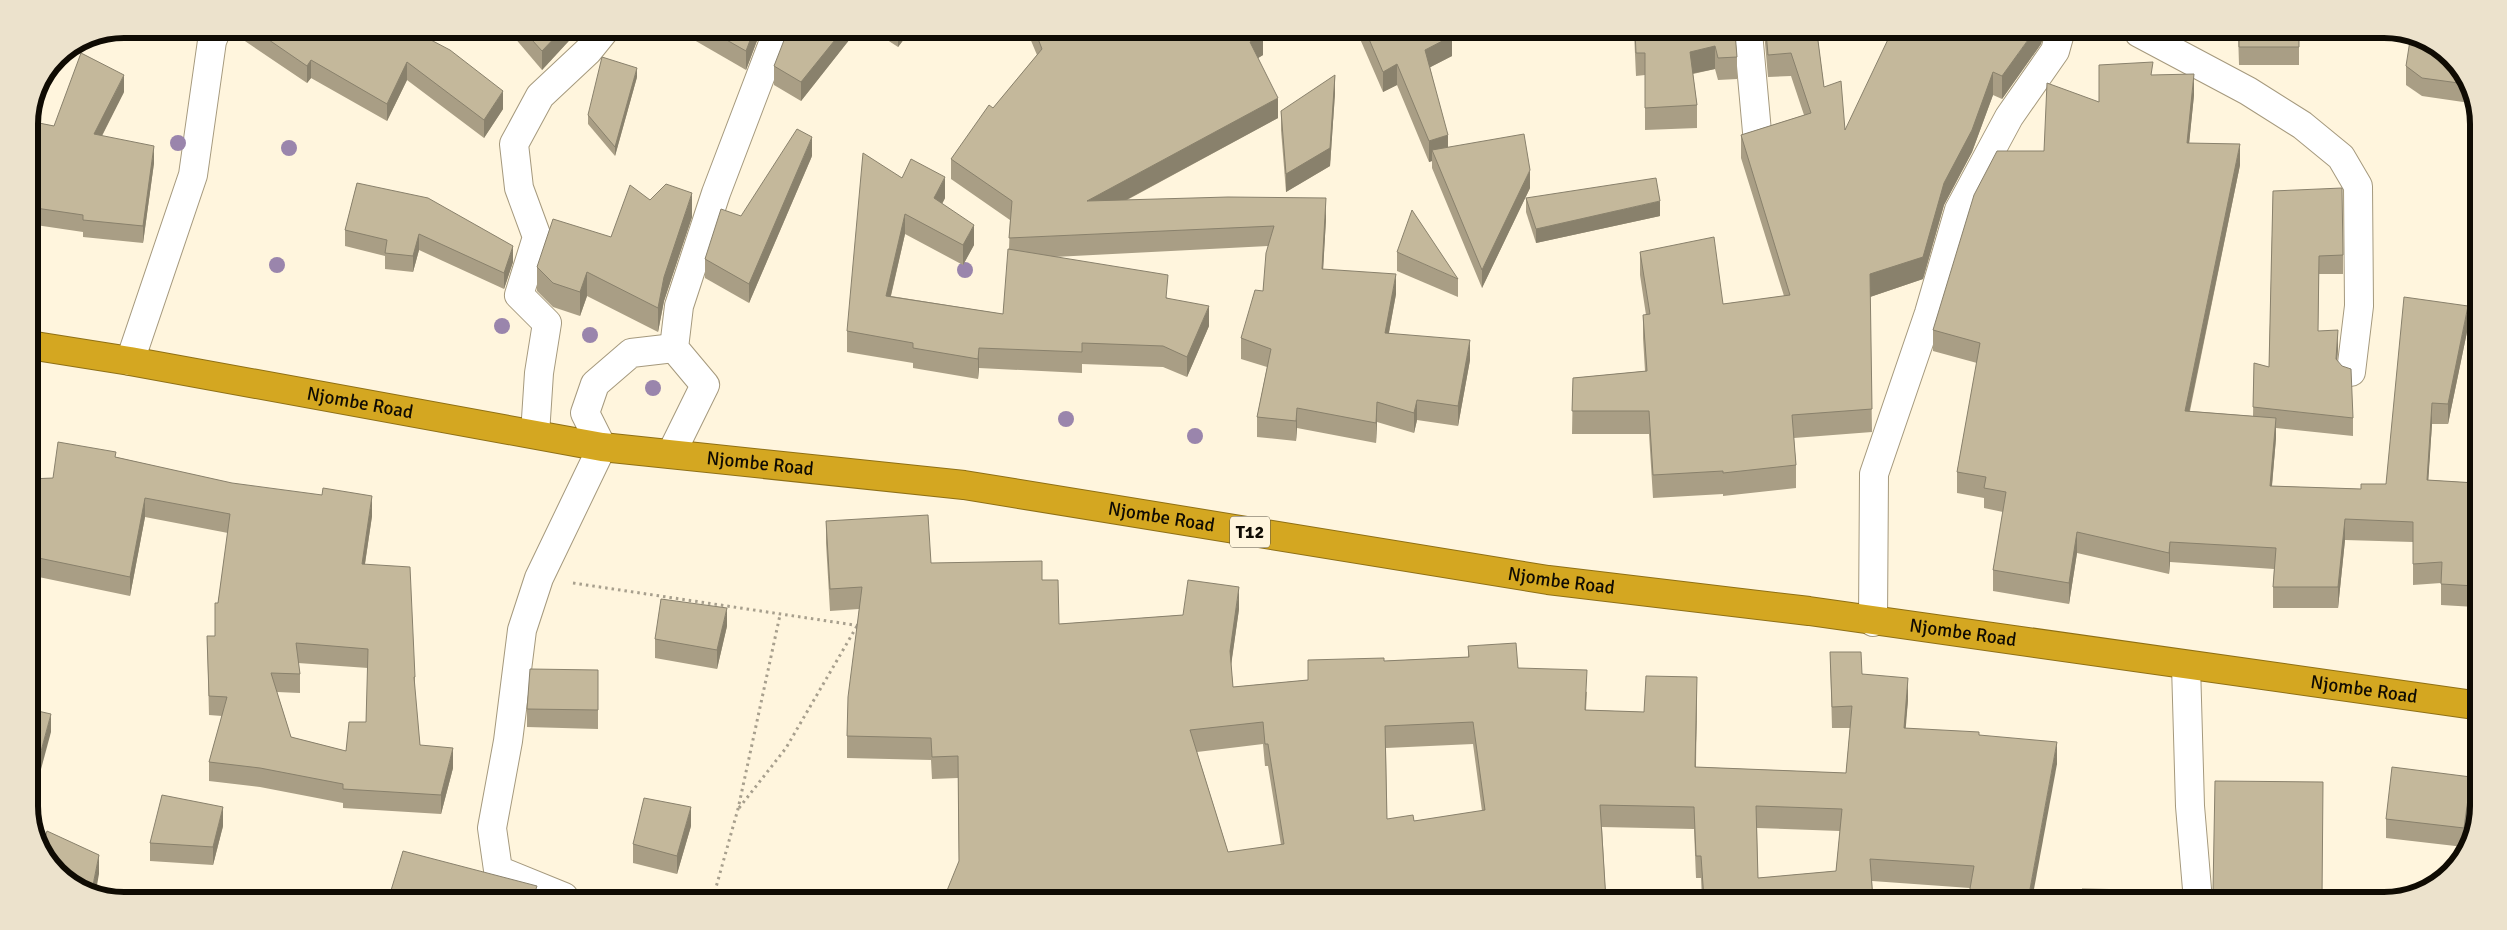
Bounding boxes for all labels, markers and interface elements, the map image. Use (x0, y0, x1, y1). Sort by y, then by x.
street label: Njombe Road (305, 381, 415, 424)
street label: Njombe Road (705, 446, 815, 481)
street label: Njombe Road (1106, 497, 1216, 538)
road number: T12 (1230, 516, 1270, 548)
street label: Njombe Road (1506, 562, 1616, 600)
street label: Njombe Road (1908, 613, 2018, 652)
street label: Njombe Road (2309, 670, 2419, 709)

